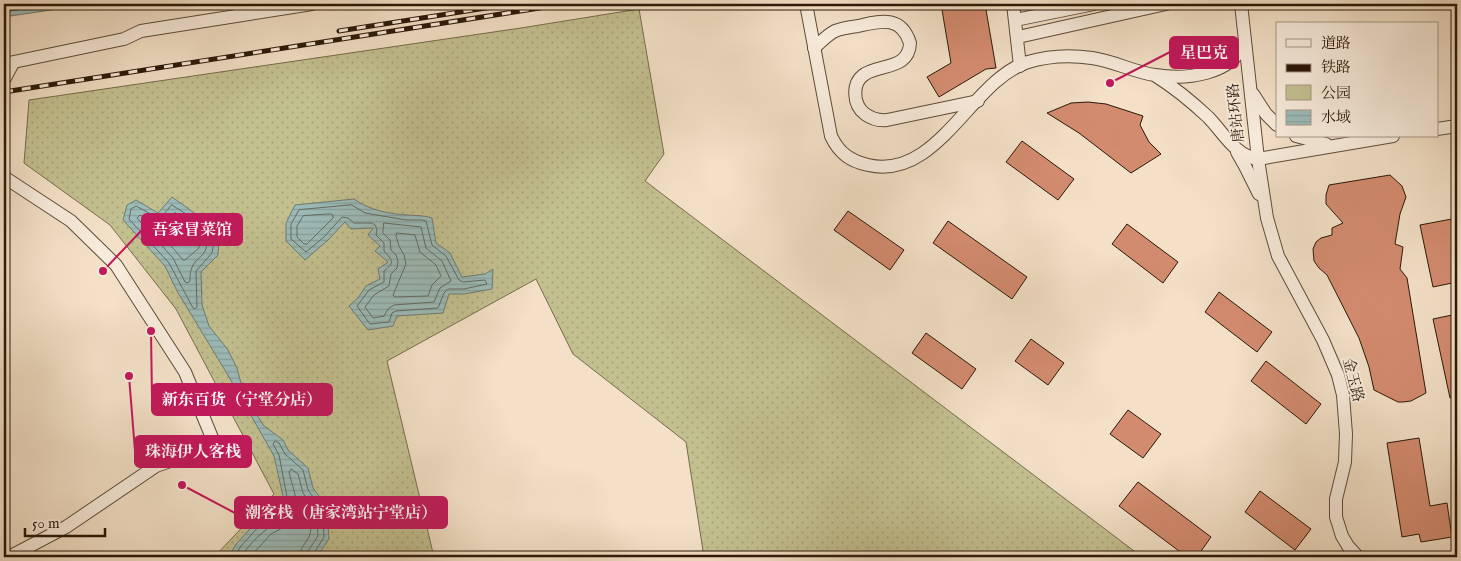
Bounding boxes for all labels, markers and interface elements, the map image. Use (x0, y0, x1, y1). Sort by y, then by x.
legend (1276, 22, 1438, 138)
text: 道路 (1321, 34, 1351, 53)
callout: 星巴克 (1170, 37, 1238, 68)
text: 星巴克 (1180, 44, 1228, 64)
text: 铁路 (1321, 58, 1351, 77)
street label: 唐站环路 (1223, 82, 1249, 144)
text: 公园 (1321, 84, 1351, 103)
text: 水域 (1321, 108, 1351, 127)
callout: 吾家冒菜馆 (142, 214, 242, 245)
text: 吾家冒菜馆 (152, 220, 232, 241)
street label: 金玉路 (1338, 356, 1368, 404)
callout: 新东百货（宁堂分店） (152, 384, 332, 415)
text: 新东百货（宁堂分店） (162, 390, 322, 411)
callout: 珠海伊人客栈 (135, 436, 251, 467)
text: 珠海伊人客栈 (145, 442, 241, 463)
callout: 潮客栈（唐家湾站宁堂店） (235, 497, 447, 528)
text: 潮客栈（唐家湾站宁堂店） (245, 503, 437, 524)
scale bar (25, 506, 105, 538)
text: 50 m (32, 514, 60, 533)

